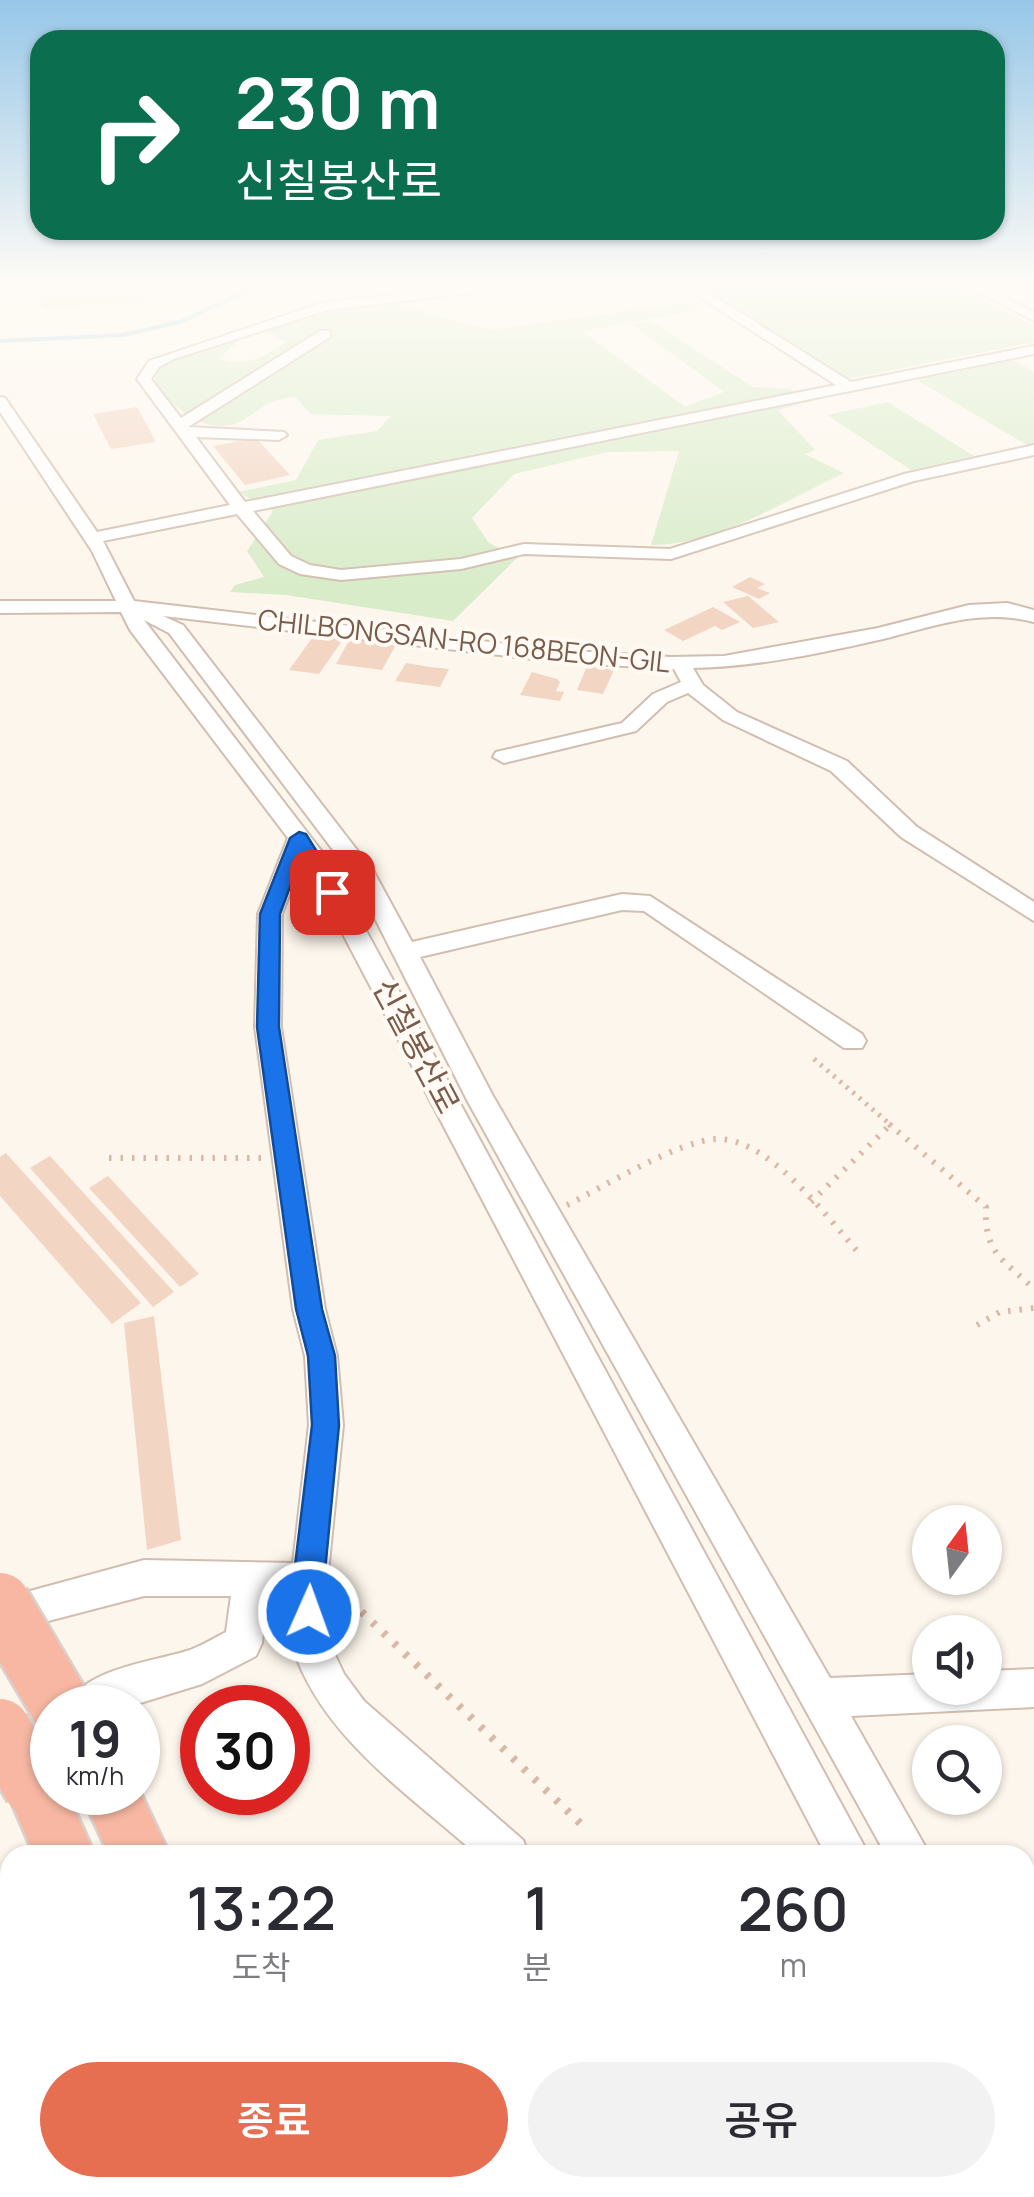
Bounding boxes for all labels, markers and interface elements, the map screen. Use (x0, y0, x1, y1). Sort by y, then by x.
text: 230 m (235, 54, 440, 150)
icon: right (70, 70, 200, 200)
text: 신칠봉산로 (235, 149, 442, 211)
street label: CHILBONGSAN-RO 168BEON-GIL (256, 599, 672, 681)
pin (290, 850, 375, 935)
icon: arrive (305, 865, 360, 920)
street label: 신칠봉산로 (363, 970, 471, 1121)
north arrow (912, 1505, 1002, 1595)
map controls (912, 1505, 1002, 1815)
position arrow (257, 1560, 361, 1664)
button: sound (912, 1615, 1002, 1705)
speed limit sign: 30 (180, 1685, 310, 1815)
text: 19 (69, 1704, 121, 1772)
button: search (912, 1725, 1002, 1815)
text: km/h (66, 1758, 124, 1793)
text: 13:22 (186, 1866, 336, 1948)
text: 1 (524, 1866, 550, 1948)
text: 260 (738, 1867, 849, 1949)
text: m (780, 1943, 807, 1987)
text: 도착 (232, 1945, 291, 1989)
text: 분 (522, 1945, 552, 1989)
button: 종료 (40, 2062, 508, 2177)
button: 공유 (528, 2062, 995, 2177)

